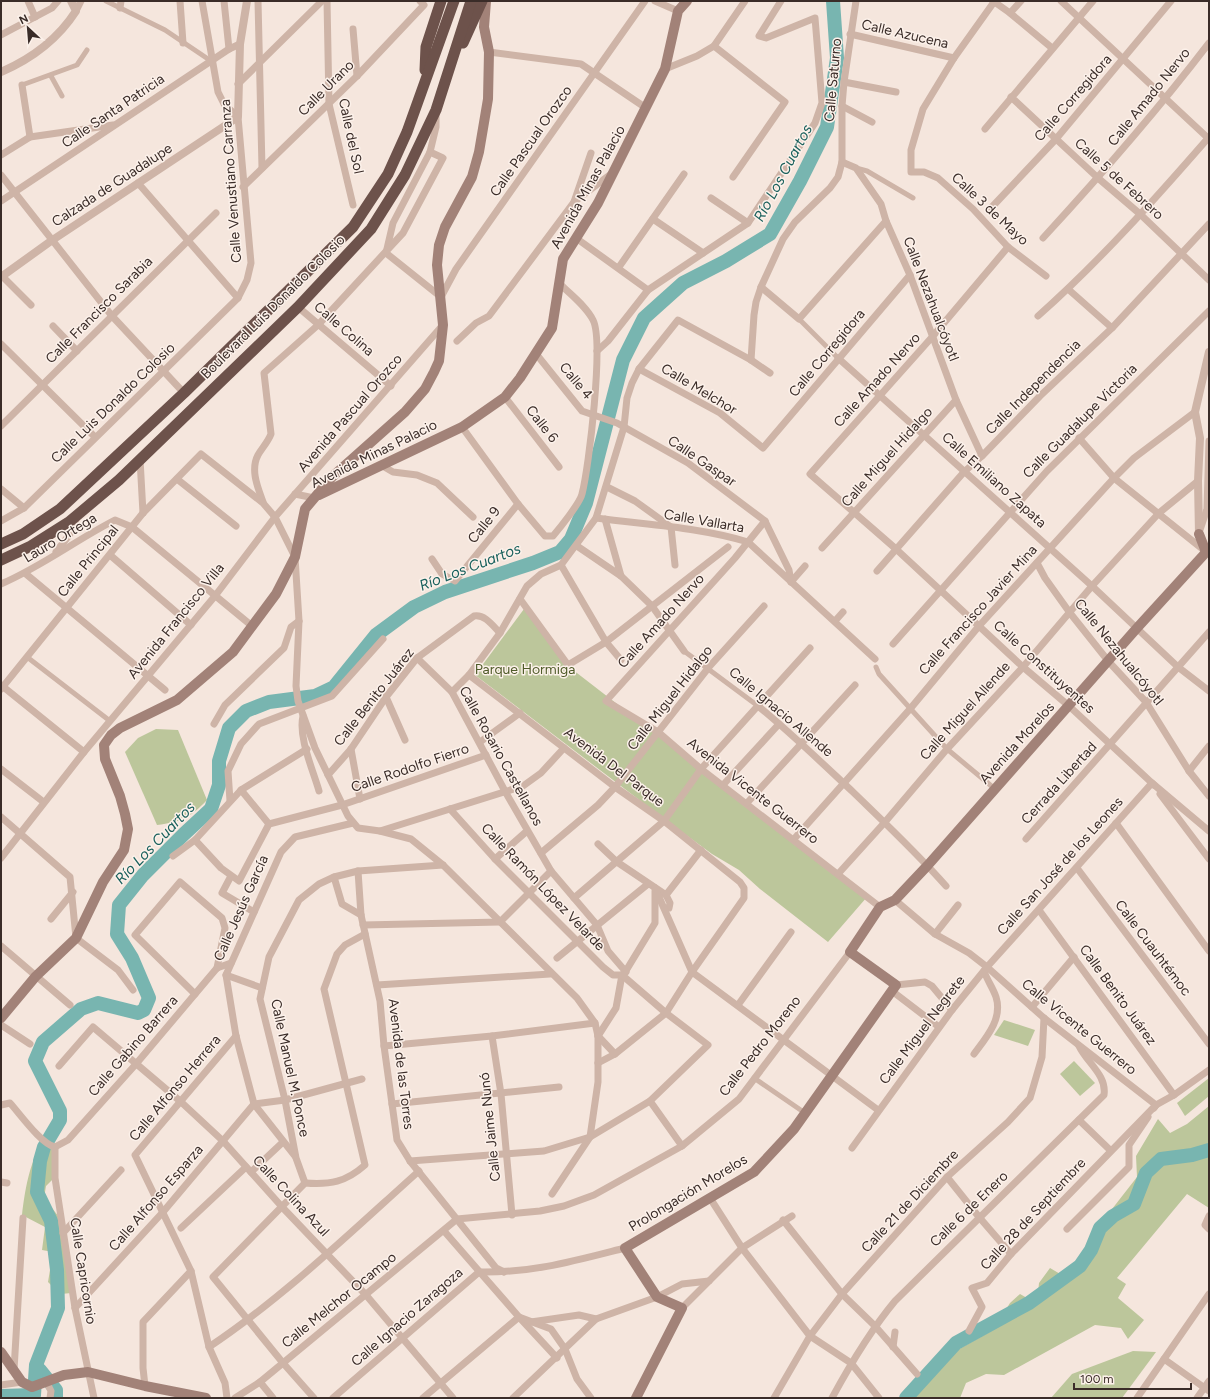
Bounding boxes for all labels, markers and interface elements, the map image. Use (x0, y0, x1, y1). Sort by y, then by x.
north arrow (8, 8, 48, 48)
text: N (17, 12, 31, 27)
street label: Calle Azucena (860, 16, 950, 52)
street label: Calle Saturno (821, 37, 845, 123)
street label: Calle Amado Nervo (1104, 45, 1194, 149)
street label: Calle Corregidora (1031, 51, 1115, 145)
street label: Calle Urano (294, 56, 358, 120)
street label: Calle Santa Patricia (58, 70, 168, 152)
street label: Calle Pascual Orozco (486, 82, 576, 200)
street label: Calle del Sol (335, 97, 367, 175)
street label: Calle Venustiano Carranza (217, 99, 245, 263)
water label: Río Los Cuartos (750, 121, 816, 225)
street label: Avenida Minas Palacio (547, 122, 629, 252)
street label: Calle 5 de Febrero (1071, 135, 1167, 223)
street label: Calzada de Guadalupe (49, 140, 176, 230)
street label: Calle 3 de Mayo (948, 169, 1032, 249)
street label: Boulevard Luis Donaldo Colosio (197, 231, 349, 383)
street label: Calle Nezahualcóyotl (899, 234, 963, 364)
street label: Calle Francisco Sarabia (42, 253, 156, 367)
street label: Calle Colina (310, 298, 378, 360)
street label: Calle Corregidora (785, 306, 869, 400)
street label: Calle Amado Nervo (830, 329, 924, 431)
street label: Calle Independencia (982, 336, 1084, 438)
street label: Calle Luis Donaldo Colosio (47, 339, 179, 467)
street label: Avenida Pascual Orozco (294, 350, 406, 476)
street label: Calle 4 (556, 359, 597, 403)
street label: Calle Melchor (658, 360, 740, 418)
street label: Calle Guadalupe Victoria (1019, 360, 1141, 482)
street label: Calle 6 (522, 402, 562, 446)
street label: Calle Miguel Hidalgo (838, 404, 936, 510)
street label: Avenida Minas Palacio (308, 416, 440, 492)
street label: Calle Emiliano Zapata (938, 429, 1050, 531)
street label: Calle Gaspar (665, 432, 740, 490)
street label: Calle 9 (464, 503, 504, 547)
street label: Calle Vallarta (663, 506, 745, 536)
street label: Lauro Ortega (20, 509, 100, 567)
street label: Calle Principal (54, 522, 122, 600)
water label: Río Los Cuartos (417, 539, 523, 595)
street label: Calle Francisco Javier Mina (915, 542, 1041, 678)
street label: Avenida Francisco Villa (124, 560, 228, 682)
street label: Calle Amado Nervo (614, 570, 708, 672)
street label: Calle Nezahualcóyotl (1071, 595, 1167, 709)
street label: Calle Constituyentes (990, 617, 1098, 717)
street label: Calle Miguel Hidalgo (624, 642, 716, 754)
street label: Calle Benito Juárez (330, 644, 418, 750)
street label: Calle Miguel Allende (916, 658, 1014, 764)
park label: Parque Hormiga (475, 661, 575, 678)
street label: Calle Ignacio Allende (725, 663, 837, 761)
street label: Calle Rosario Castellanos (456, 683, 546, 829)
street label: Avenida Morelos (976, 699, 1058, 787)
street label: Avenida Del Parque (561, 724, 668, 810)
street label: Avenida Vicente Guerrero (684, 734, 822, 848)
street label: Cerrada Libertad (1018, 738, 1100, 828)
street label: Calle Rodolfo Fierro (349, 740, 471, 796)
street label: Calle San José de los Leones (993, 793, 1127, 939)
water label: Río Los Cuartos (111, 798, 199, 888)
street label: Calle Ramón López Velarde (478, 820, 609, 955)
street label: Calle Jesús García (210, 852, 272, 964)
street label: Calle Cuauhtémoc (1111, 897, 1195, 1000)
street label: Calle Benito Juárez (1076, 941, 1160, 1049)
street label: Calle Miguel Negrete (876, 972, 969, 1088)
street label: Calle Vicente Guerrero (1018, 975, 1140, 1079)
street label: Calle Gabino Barrera (85, 992, 181, 1100)
street label: Calle Pedro Moreno (715, 992, 805, 1100)
street label: Calle Manuel M. Ponce (267, 997, 313, 1139)
street label: Avenida de las Torres (385, 997, 417, 1131)
street label: Calle Alfonso Herrera (126, 1031, 224, 1145)
street label: Calle Jaime Nunó (476, 1072, 504, 1182)
street label: Calle Alfonso Esparza (105, 1141, 207, 1255)
street label: Calle 21 de Diciembre (858, 1146, 962, 1256)
street label: Prolongación Morelos (626, 1151, 750, 1235)
street label: Calle Colina Azul (249, 1152, 333, 1240)
street label: Calle 28 de Septiembre (977, 1154, 1090, 1274)
street label: Calle 6 de Enero (926, 1168, 1012, 1250)
street label: Calle Capricornio (66, 1217, 100, 1325)
street label: Calle Melchor Ocampo (278, 1249, 400, 1351)
street label: Calle Ignacio Zaragoza (348, 1264, 466, 1370)
scale bar (1074, 1365, 1191, 1391)
text: 100 m (1080, 1372, 1114, 1386)

